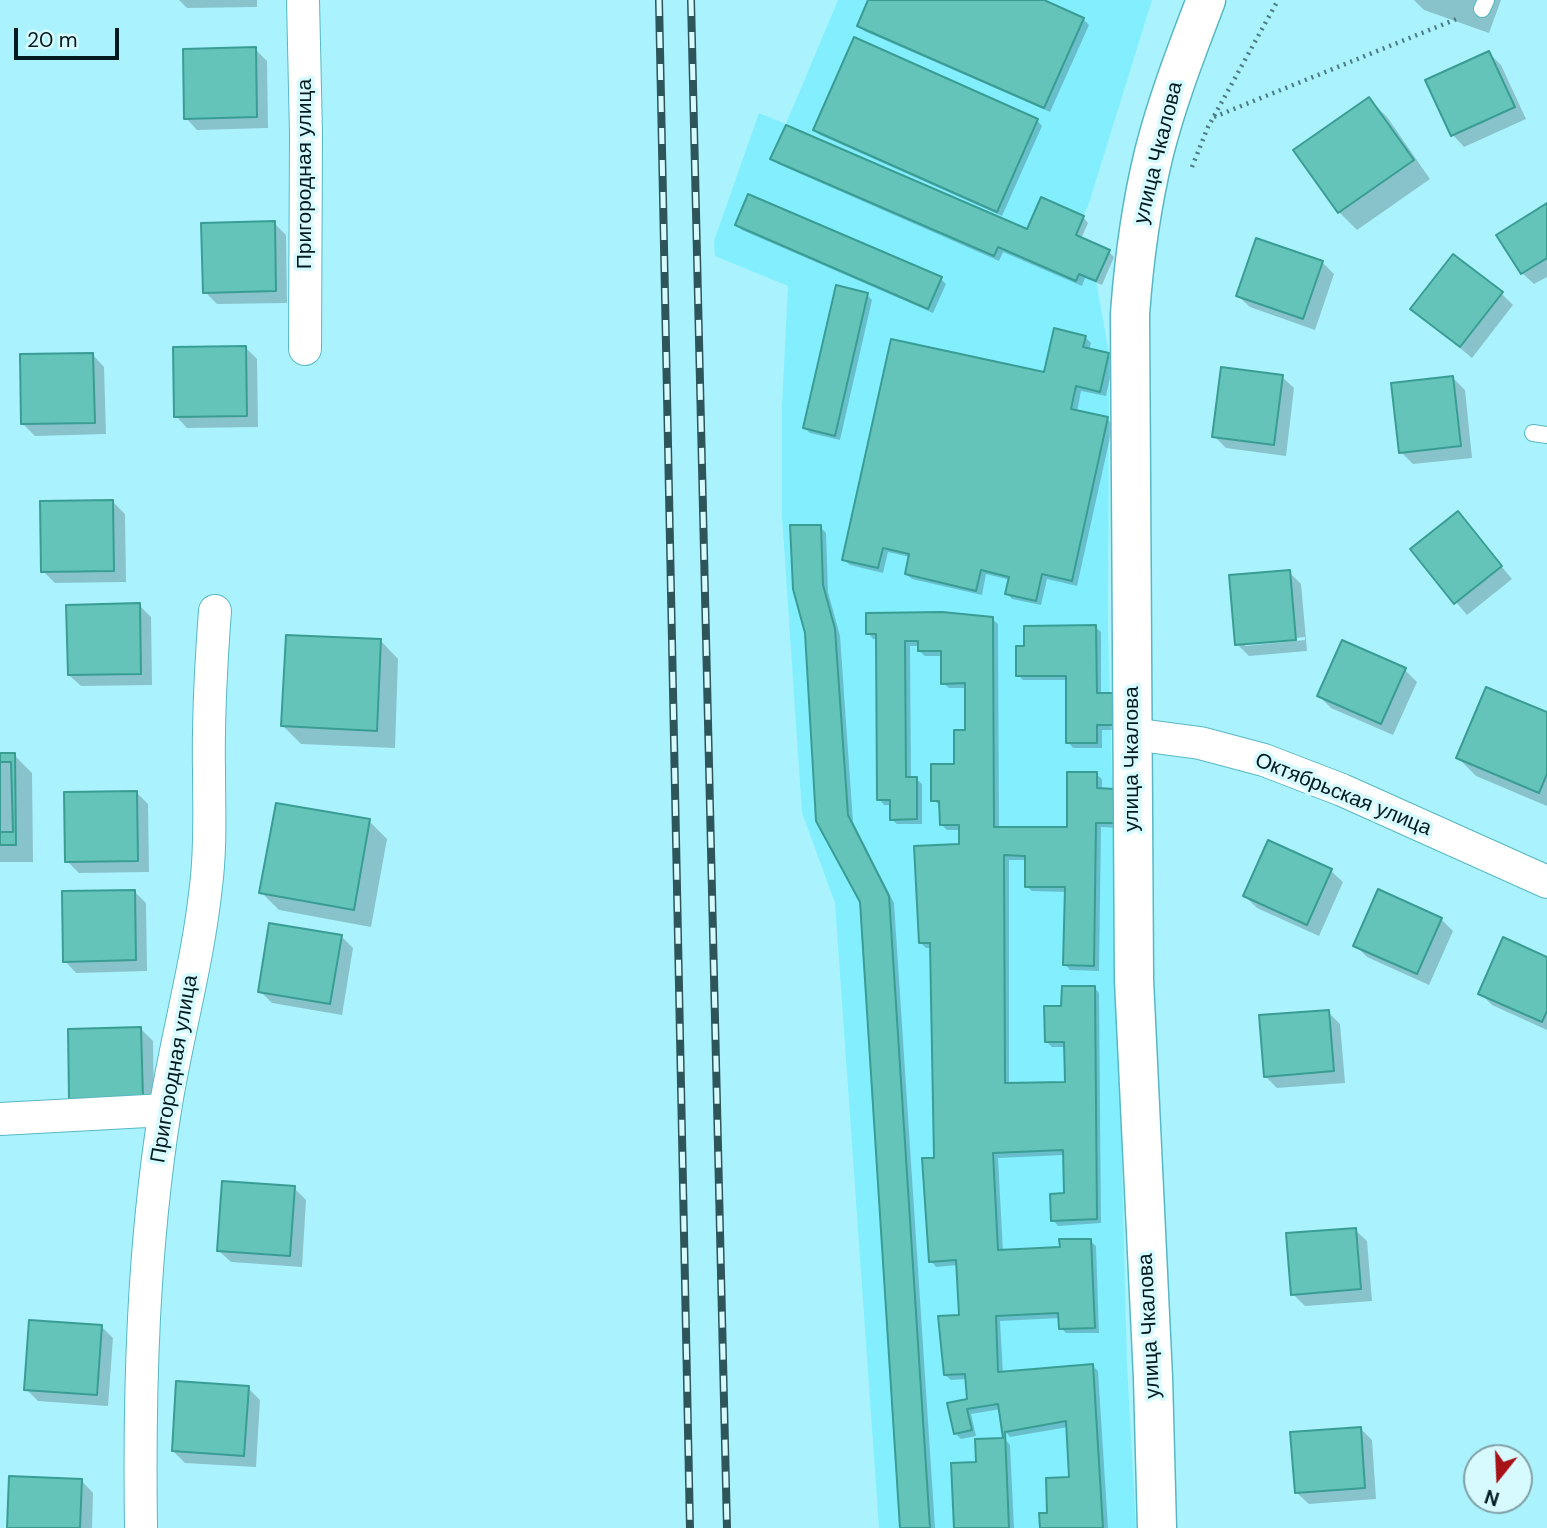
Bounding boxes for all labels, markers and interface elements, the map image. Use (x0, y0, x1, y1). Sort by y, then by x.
scale bar (18, 14, 122, 58)
text: 20 m (27, 26, 78, 54)
street label: Пригородная улица (292, 79, 318, 269)
street label: улица Чкалова (1129, 79, 1189, 227)
street label: улица Чкалова (1119, 686, 1145, 832)
street label: Октябрьская улица (1251, 748, 1435, 842)
street label: Пригородная улица (146, 973, 204, 1165)
street label: улица Чкалова (1134, 1253, 1166, 1399)
north arrow (1463, 1444, 1533, 1514)
text: N (1482, 1484, 1502, 1512)

